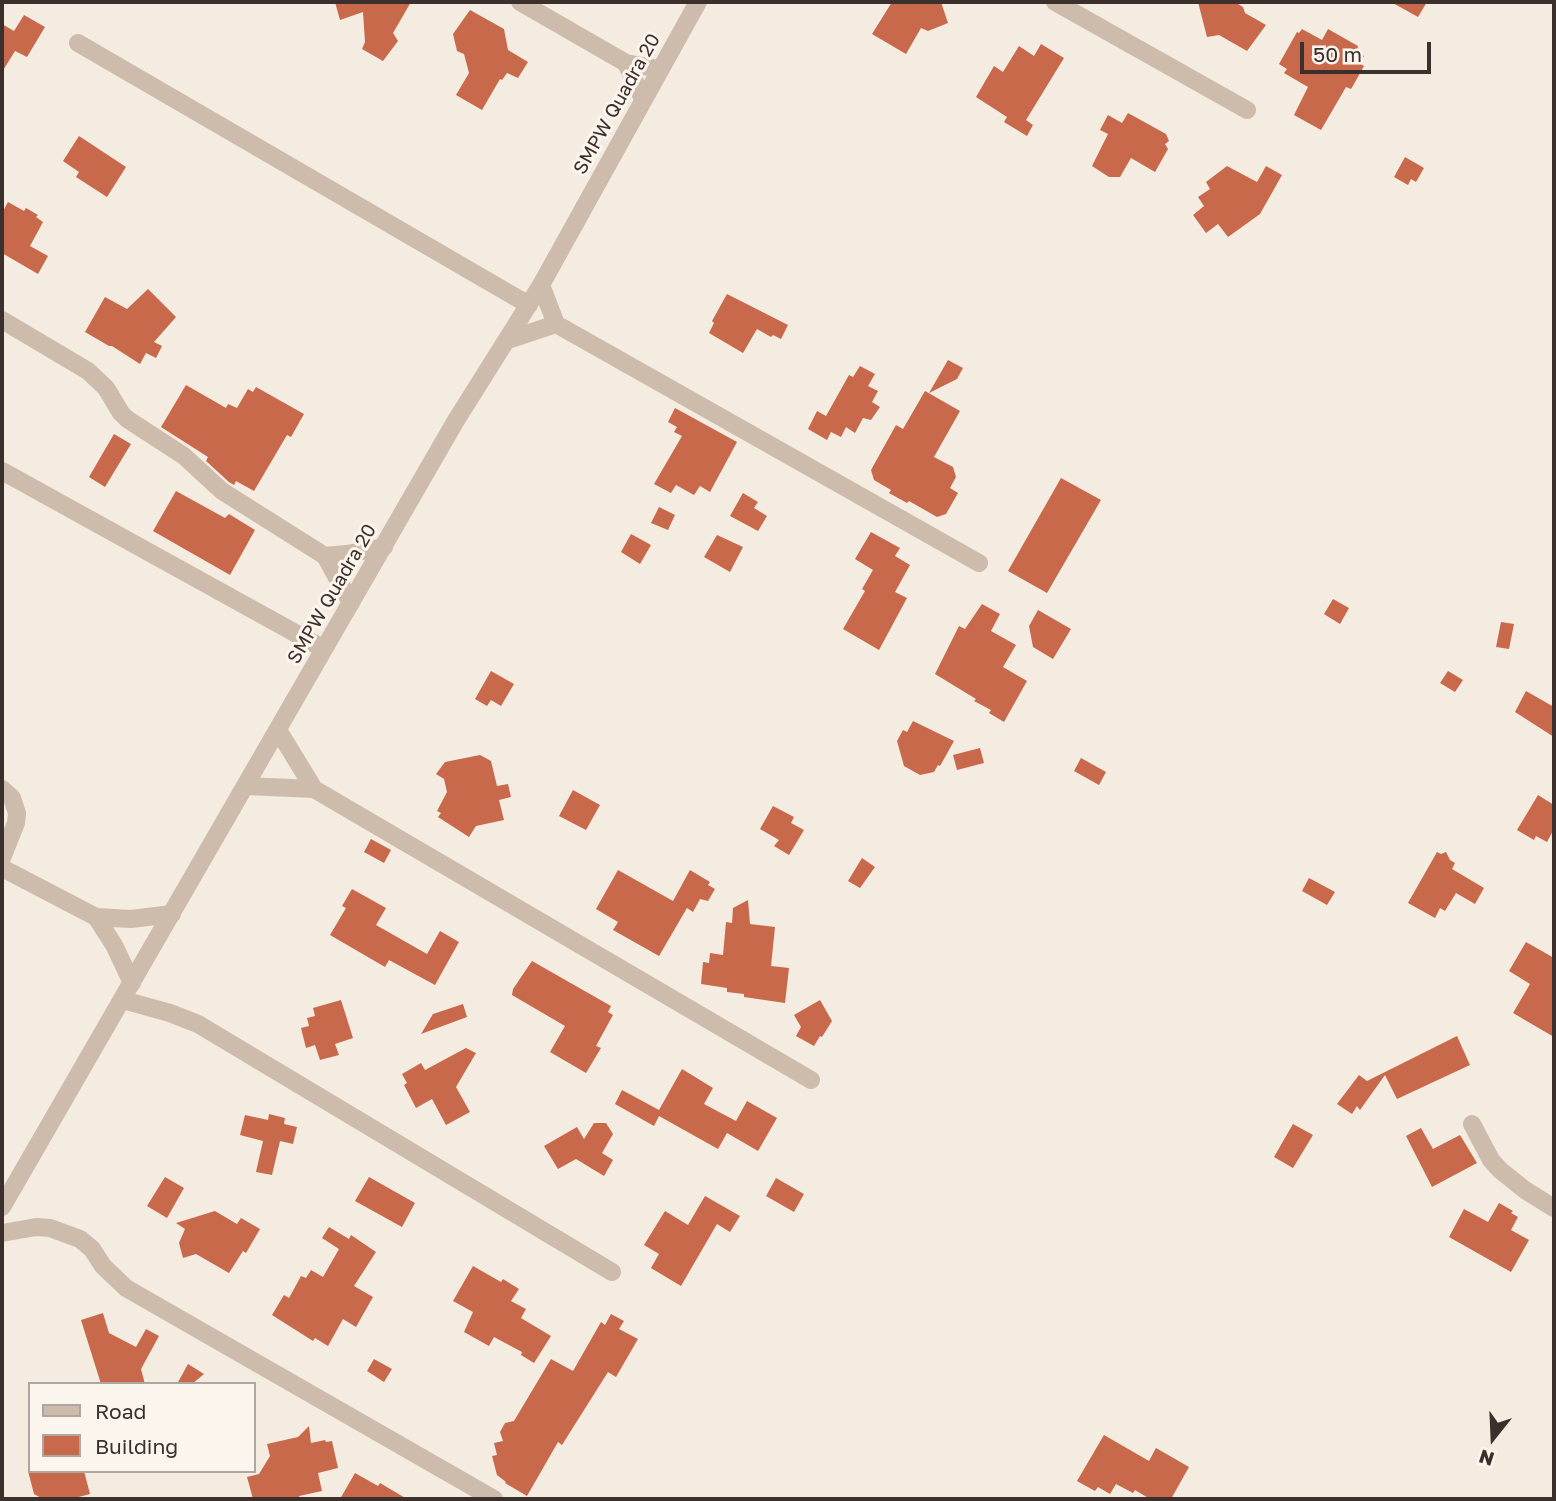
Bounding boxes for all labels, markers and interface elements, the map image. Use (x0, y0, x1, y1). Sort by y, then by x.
scale bar (1304, 28, 1435, 72)
street label: SMPW Quadra 20 (569, 30, 665, 178)
text: 50 m (1313, 41, 1362, 67)
street label: SMPW Quadra 20 (283, 520, 381, 668)
legend (28, 1382, 256, 1473)
text: Road (95, 1398, 146, 1424)
north arrow (1458, 1403, 1528, 1473)
text: Building (95, 1433, 178, 1459)
text: N (1476, 1445, 1497, 1472)

